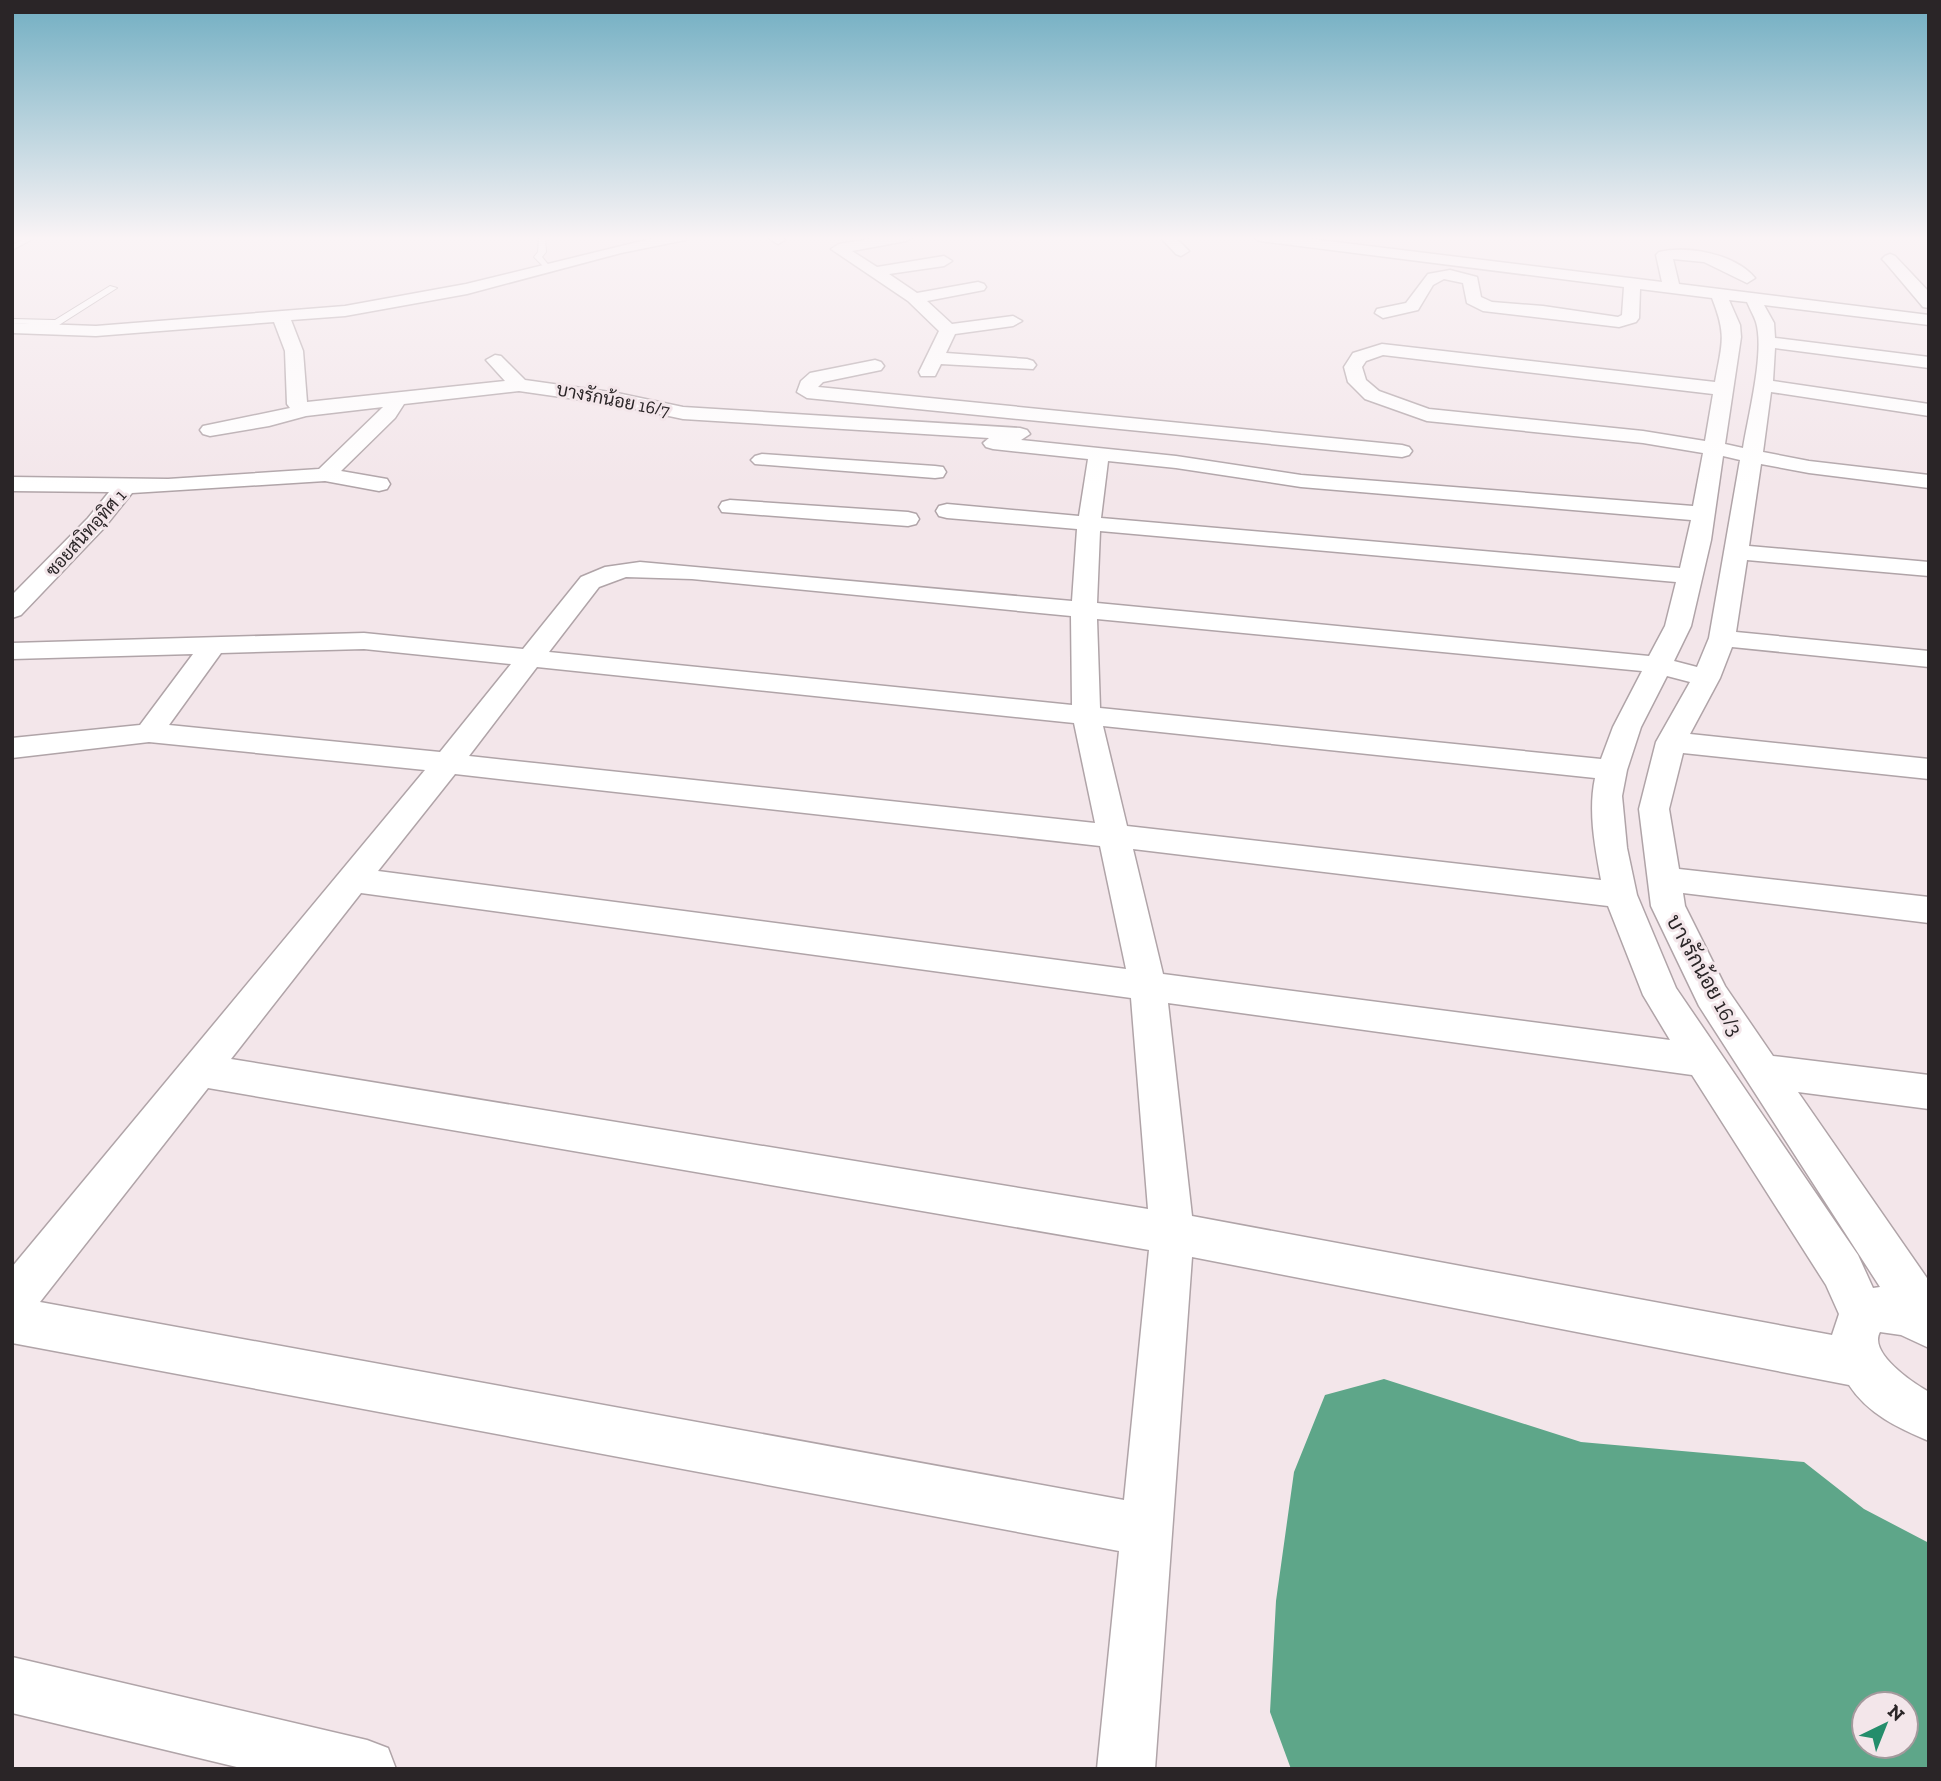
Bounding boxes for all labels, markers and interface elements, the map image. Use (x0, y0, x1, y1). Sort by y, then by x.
street label: บางรักน้อย 16/7 (554, 377, 672, 422)
street label: ซอยสนิทอุทิศ 1 (41, 485, 132, 582)
street label: บางรักน้อย 16/3 (1661, 910, 1749, 1040)
north arrow (1850, 1690, 1920, 1760)
text: N (1883, 1700, 1909, 1726)

